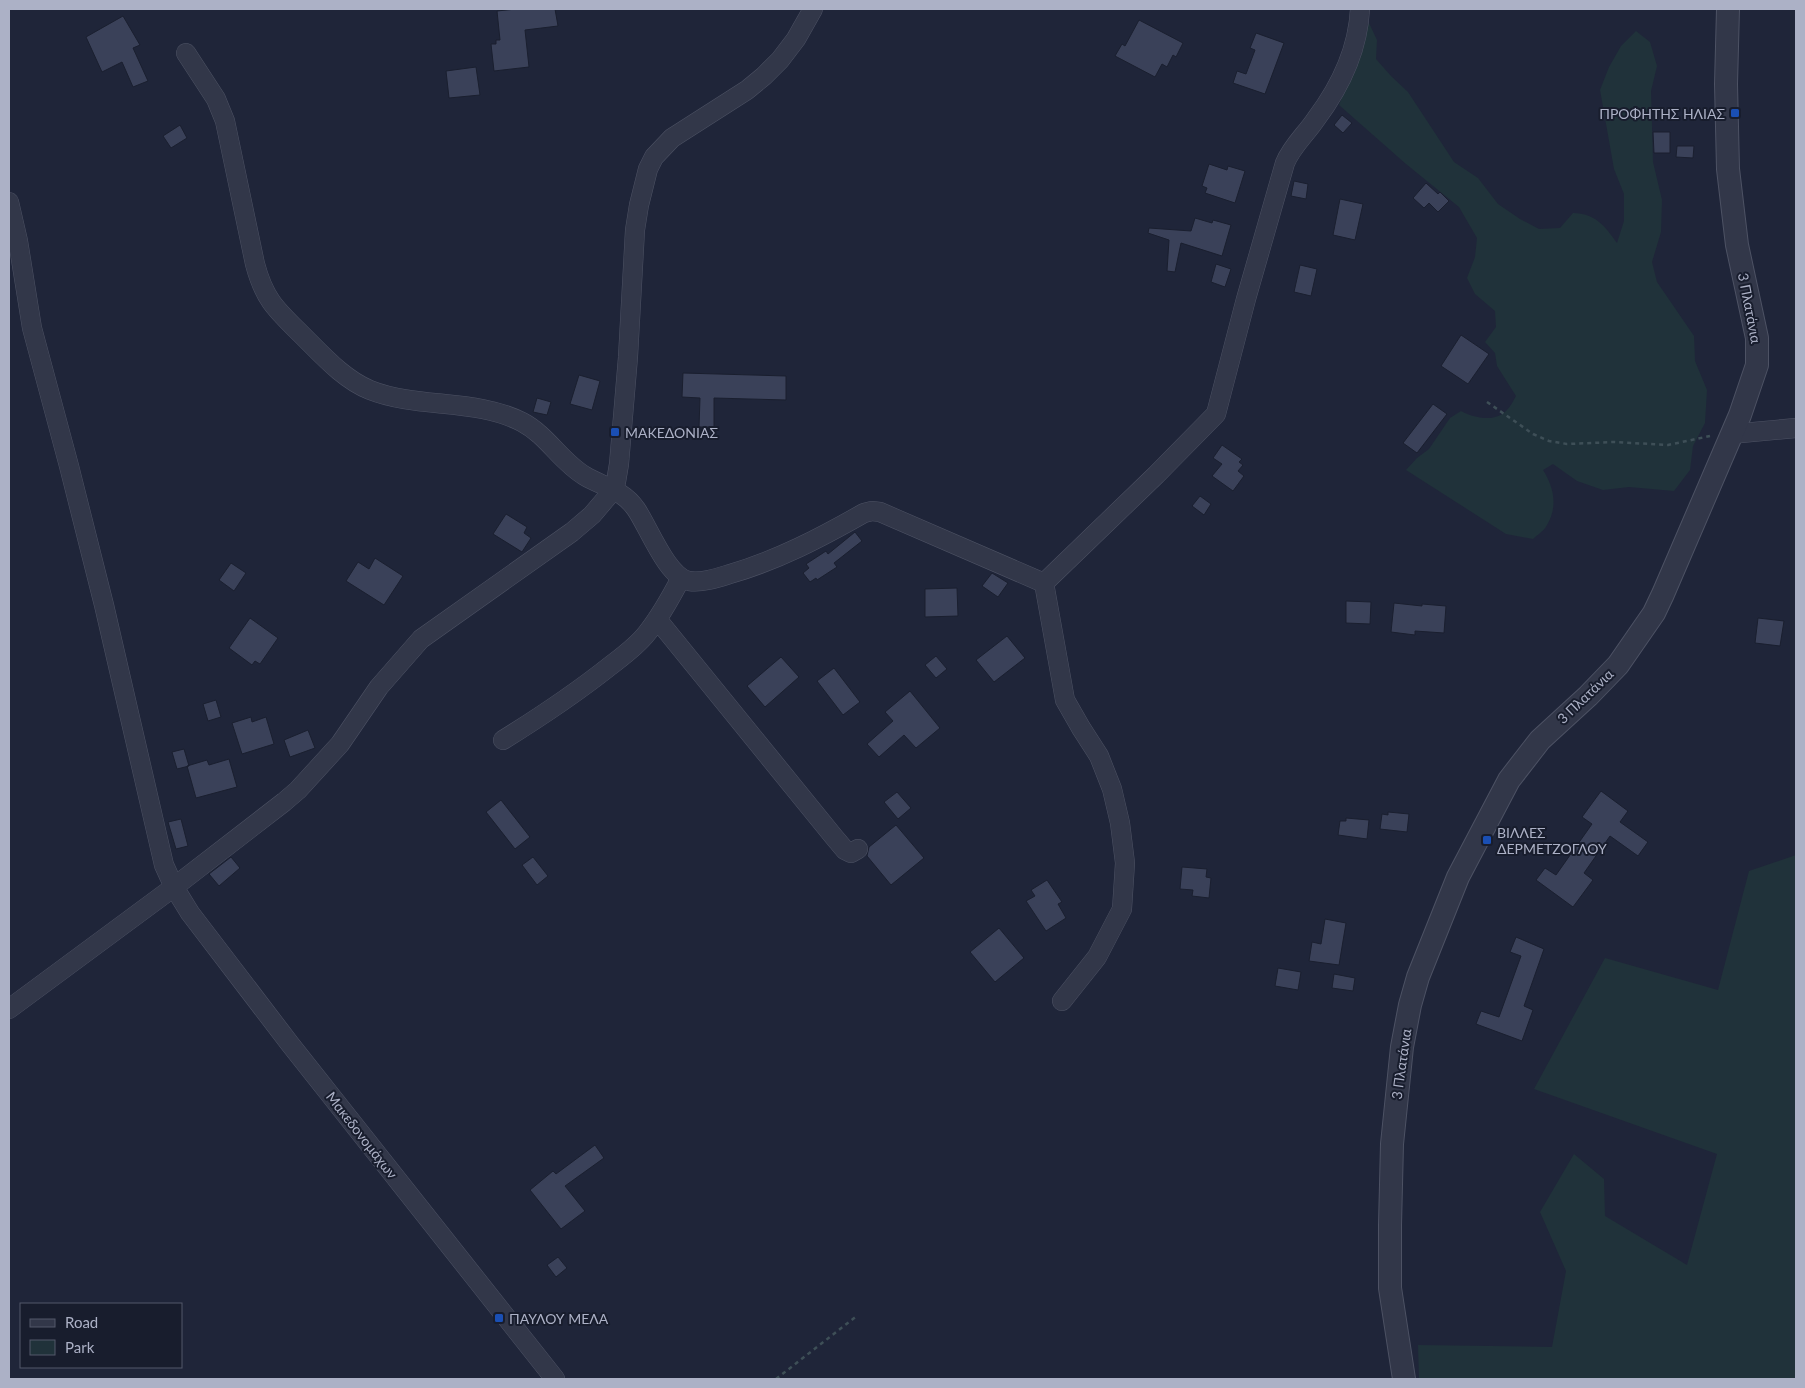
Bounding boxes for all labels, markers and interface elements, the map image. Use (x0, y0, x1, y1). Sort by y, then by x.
place label: ΠΡΟΦΗΤΗΣ ΗΛΙΑΣ (1599, 105, 1725, 122)
marker: ΠΡΟΦΗΤΗΣ ΗΛΙΑΣ (1729, 107, 1741, 119)
street label: 3 Πλατάνια (1735, 271, 1765, 345)
place label: ΜΑΚΕΔΟΝΙΑΣ (625, 424, 718, 441)
marker: ΜΑΚΕΔΟΝΙΑΣ (609, 426, 621, 438)
street label: 3 Πλατάνια (1553, 665, 1617, 727)
place label: ΒΙΛΛΕΣ ΔΕΡΜΕΤΖΟΓΛΟΥ (1497, 824, 1607, 857)
marker: ΒΙΛΛΕΣ ΔΕΡΜΕΤΖΟΓΛΟΥ (1481, 834, 1493, 846)
street label: 3 Πλατάνια (1388, 1027, 1414, 1100)
street label: Μακεδονομάχων (323, 1088, 401, 1182)
legend (20, 1303, 182, 1368)
place label: ΠΑΥΛΟΥ ΜΕΛΑ (509, 1310, 609, 1327)
marker: ΠΑΥΛΟΥ ΜΕΛΑ (493, 1312, 505, 1324)
text: Road (65, 1313, 98, 1331)
text: Park (65, 1338, 95, 1356)

